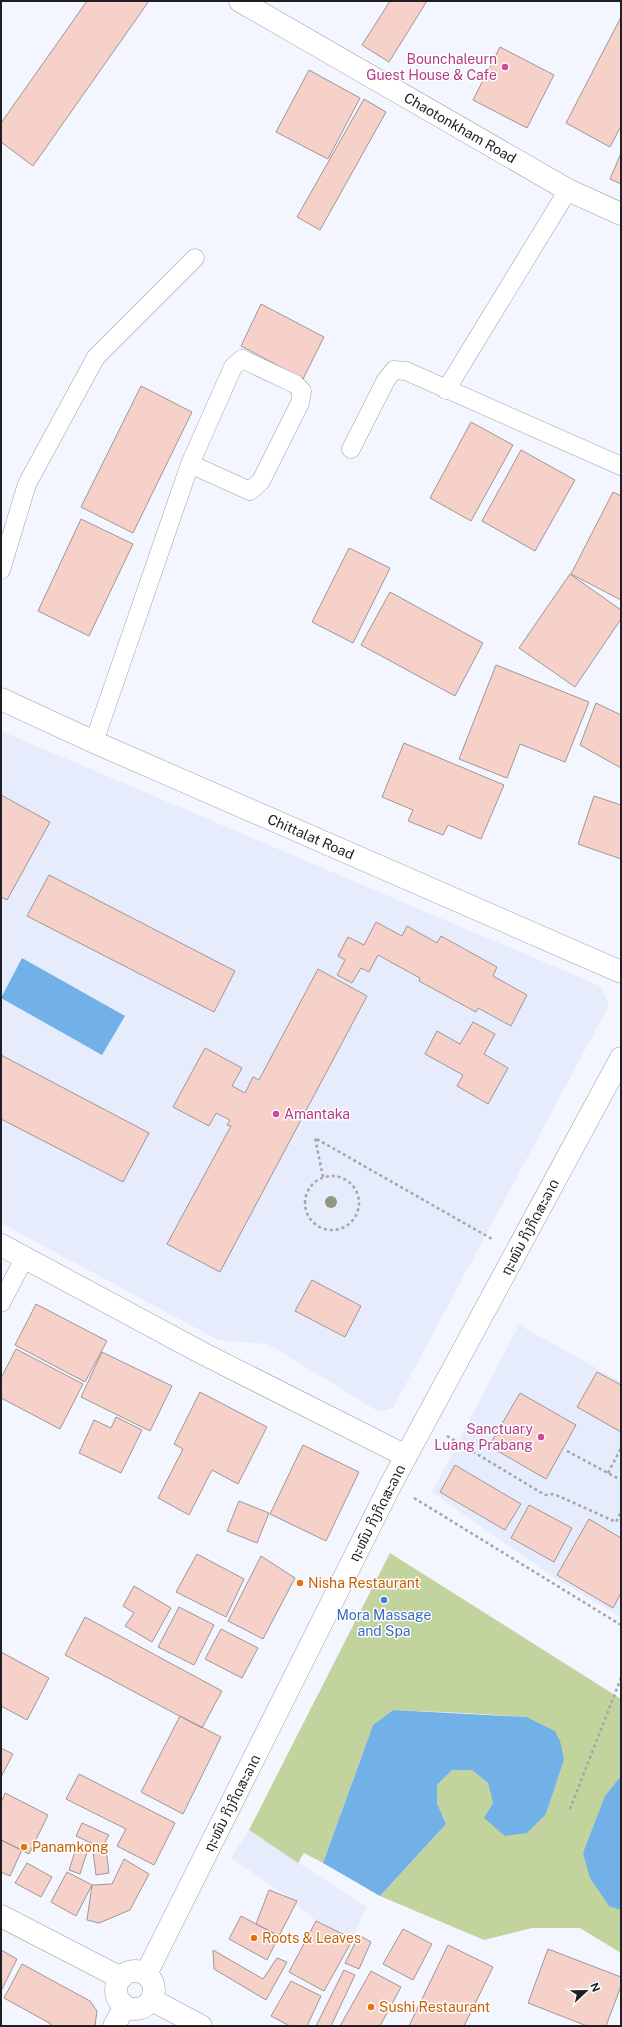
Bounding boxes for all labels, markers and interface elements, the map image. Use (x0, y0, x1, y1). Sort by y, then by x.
place label: Bounchaleurn Guest House & Cafe (366, 51, 497, 83)
marker: Bounchaleurn Guest House & Cafe (500, 62, 510, 72)
street label: Chaotonkham Road (401, 89, 519, 166)
street label: Chittalat Road (265, 811, 357, 863)
place label: Amantaka (284, 1106, 350, 1122)
marker: Amantaka (271, 1109, 281, 1119)
street label: ຖະໜົນ ກິງກິດສະລາດ (498, 1176, 562, 1278)
place label: Sanctuary Luang Prabang (434, 1421, 533, 1453)
marker: Sanctuary Luang Prabang (536, 1432, 546, 1442)
street label: ຖະໜົນ ກິງກິດສະລາດ (346, 1462, 408, 1564)
place label: Nisha Restaurant (308, 1575, 420, 1591)
marker: Nisha Restaurant (295, 1578, 305, 1588)
marker: Mora Massage and Spa (379, 1595, 389, 1605)
place label: Mora Massage and Spa (337, 1607, 432, 1639)
street label: ຖະໜົນ ກິງກິດສະລາດ (201, 1752, 263, 1854)
place label: Panamkong (32, 1839, 109, 1855)
marker: Panamkong (19, 1842, 29, 1852)
place label: Roots & Leaves (262, 1930, 361, 1946)
marker: Roots & Leaves (249, 1933, 259, 1943)
north arrow (566, 1971, 606, 2011)
text: N (588, 1981, 602, 1993)
place label: Sushi Restaurant (379, 1999, 490, 2015)
marker: Sushi Restaurant (366, 2002, 376, 2012)

